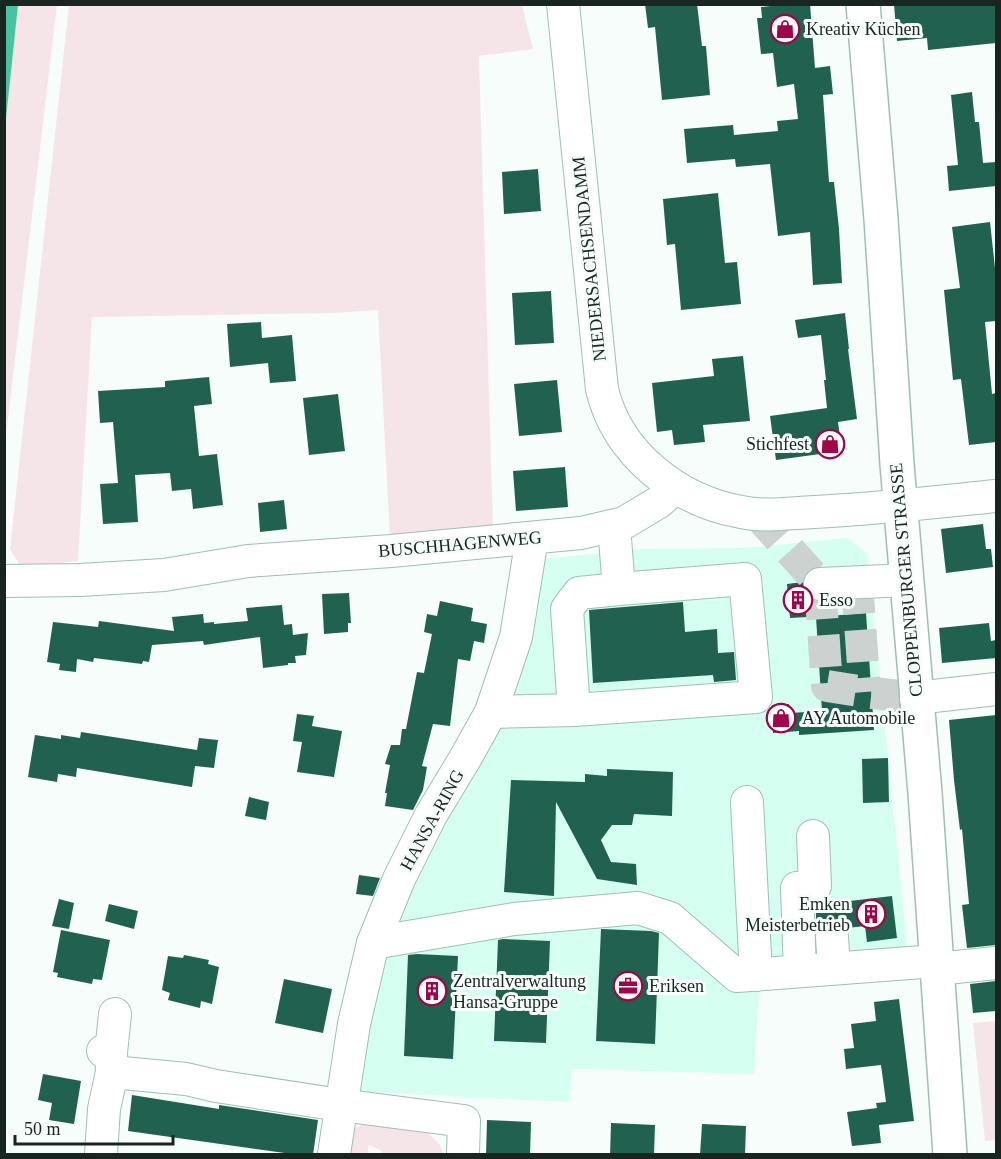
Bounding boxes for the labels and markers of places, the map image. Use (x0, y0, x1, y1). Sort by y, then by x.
shop icon: Kreativ Küchen (769, 13, 801, 45)
place label: Kreativ Küchen (806, 19, 920, 39)
shop icon: Stichfest (814, 428, 846, 460)
place label: Stichfest (746, 434, 809, 454)
building icon: Esso (782, 584, 814, 616)
place label: Esso (819, 590, 853, 610)
shop icon: AY Automobile (765, 702, 797, 734)
place label: AY Automobile (802, 708, 915, 728)
place label: Emken Meisterbetrieb (745, 894, 850, 935)
building icon: Emken Meisterbetrieb (855, 898, 887, 930)
office icon: Eriksen (612, 970, 644, 1002)
place label: Zentralverwaltung Hansa-Gruppe (453, 971, 586, 1012)
building icon: Zentralverwaltung Hansa-Gruppe (416, 975, 448, 1007)
place label: Eriksen (649, 976, 704, 996)

